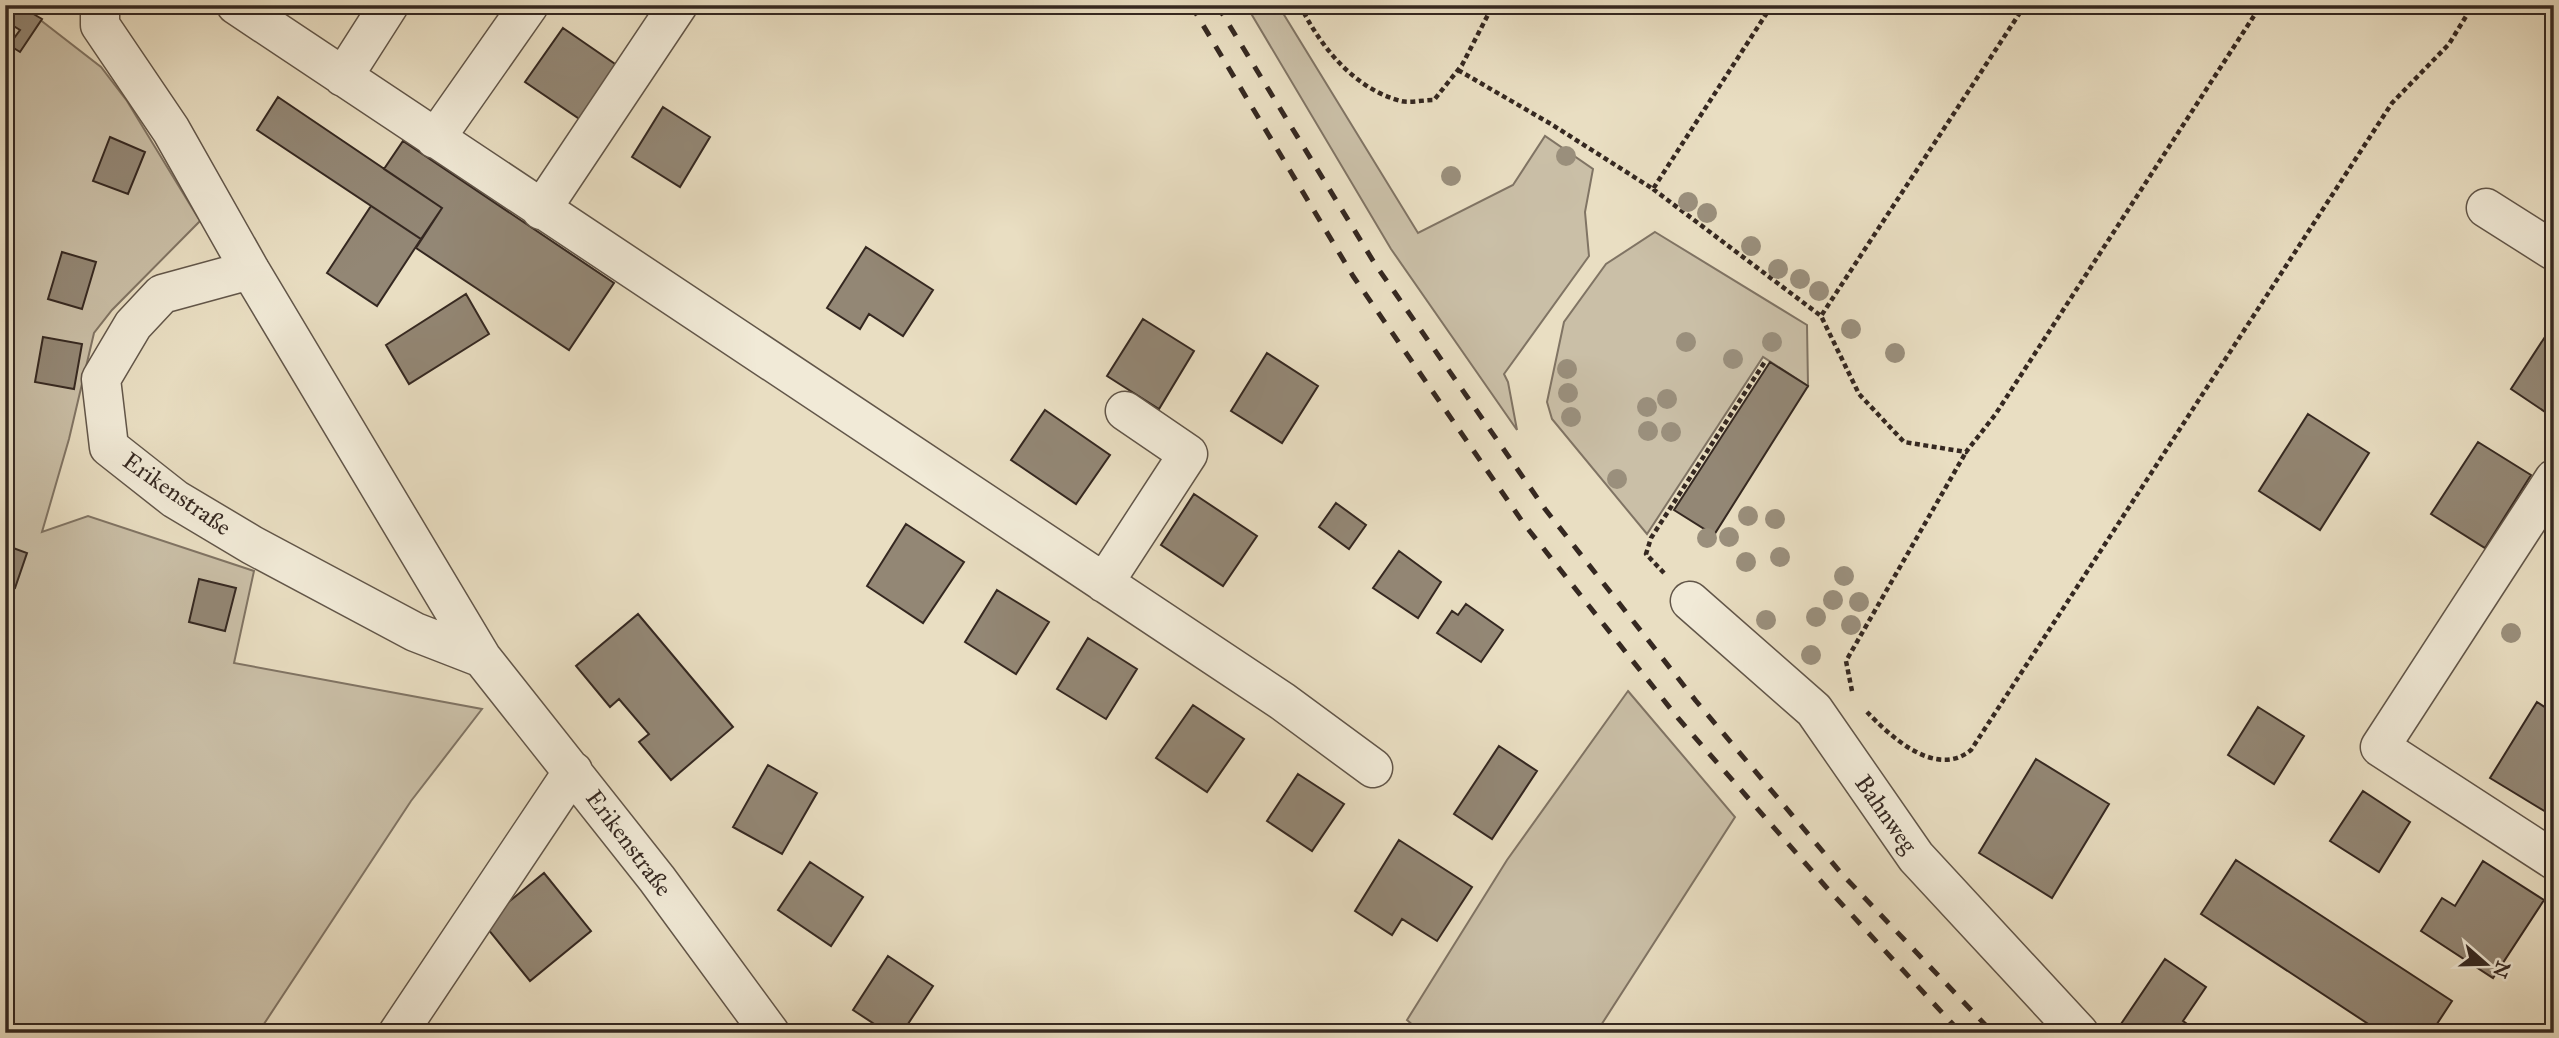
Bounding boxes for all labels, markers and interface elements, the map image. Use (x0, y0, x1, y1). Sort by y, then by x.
street label: Erikenstraße (117, 446, 237, 542)
street label: Bahnweg (1848, 769, 1924, 860)
street label: Erikenstraße (579, 784, 679, 902)
north arrow (2450, 930, 2520, 1000)
text: N (2488, 958, 2515, 981)

